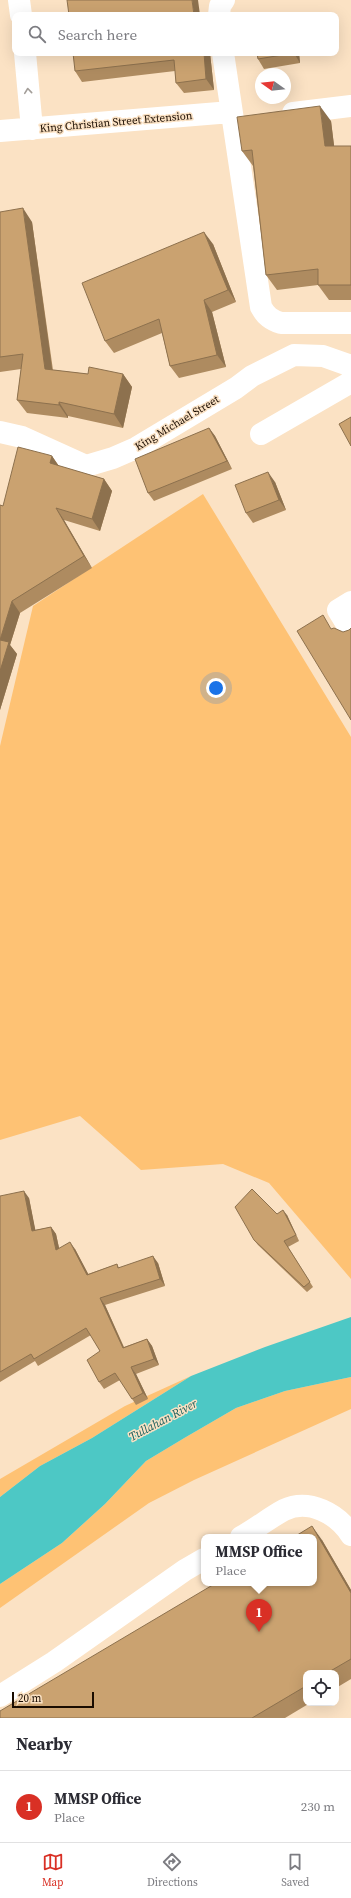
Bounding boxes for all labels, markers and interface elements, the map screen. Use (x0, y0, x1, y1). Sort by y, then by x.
search box (12, 12, 339, 56)
icon: search (26, 23, 48, 45)
text: Search here (58, 24, 137, 45)
north arrow (255, 68, 291, 104)
one-way arrow (24, 88, 33, 94)
street label: King Christian Street Extension (39, 108, 193, 136)
street label: King Michael Street (132, 392, 222, 454)
your location (206, 678, 226, 698)
water label: Tullahan River (126, 1395, 201, 1445)
popup (201, 1534, 317, 1586)
text: MMSP Office (215, 1541, 303, 1562)
text: Place (215, 1562, 246, 1579)
pin: 1 (246, 1599, 272, 1632)
map controls (303, 1670, 339, 1706)
button: locate (303, 1670, 339, 1706)
scale bar (12, 1690, 94, 1709)
text: 20 m (18, 1691, 41, 1706)
text: Nearby (16, 1732, 72, 1756)
text: MMSP Office (54, 1788, 141, 1809)
text: 1 (25, 1798, 33, 1815)
text: 230 m (301, 1798, 335, 1815)
text: Place (54, 1809, 85, 1826)
tab: Map (42, 1851, 64, 1890)
tab: Directions (147, 1851, 198, 1890)
tab: Saved (281, 1851, 309, 1890)

